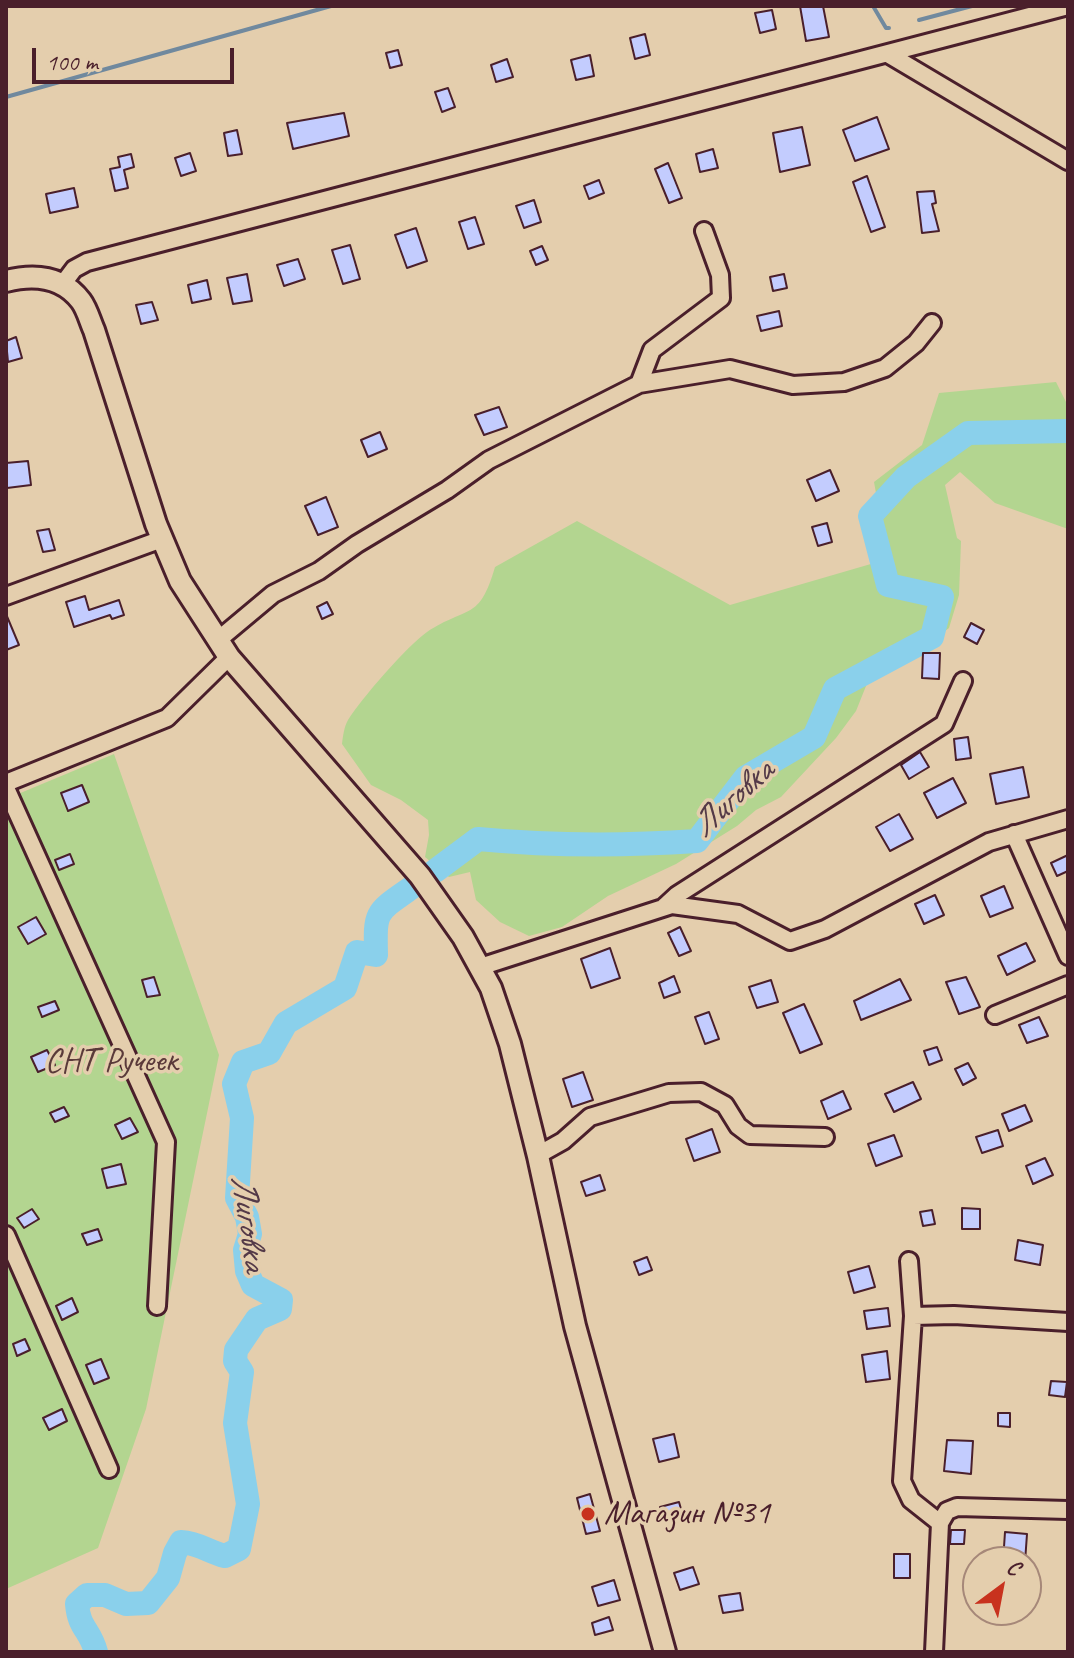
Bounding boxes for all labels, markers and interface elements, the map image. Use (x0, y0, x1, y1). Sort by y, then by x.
scale bar (36, 32, 238, 82)
text: 100 m (46, 47, 98, 77)
water label: Лиговка (683, 751, 783, 847)
park label: СНТ Ручеек (45, 1042, 177, 1082)
water label: Лиговка (220, 1172, 276, 1274)
place label: Магазин №31 (604, 1494, 770, 1534)
marker: Магазин №31 (579, 1505, 597, 1523)
north arrow (962, 1546, 1042, 1626)
text: С (1002, 1553, 1026, 1582)

